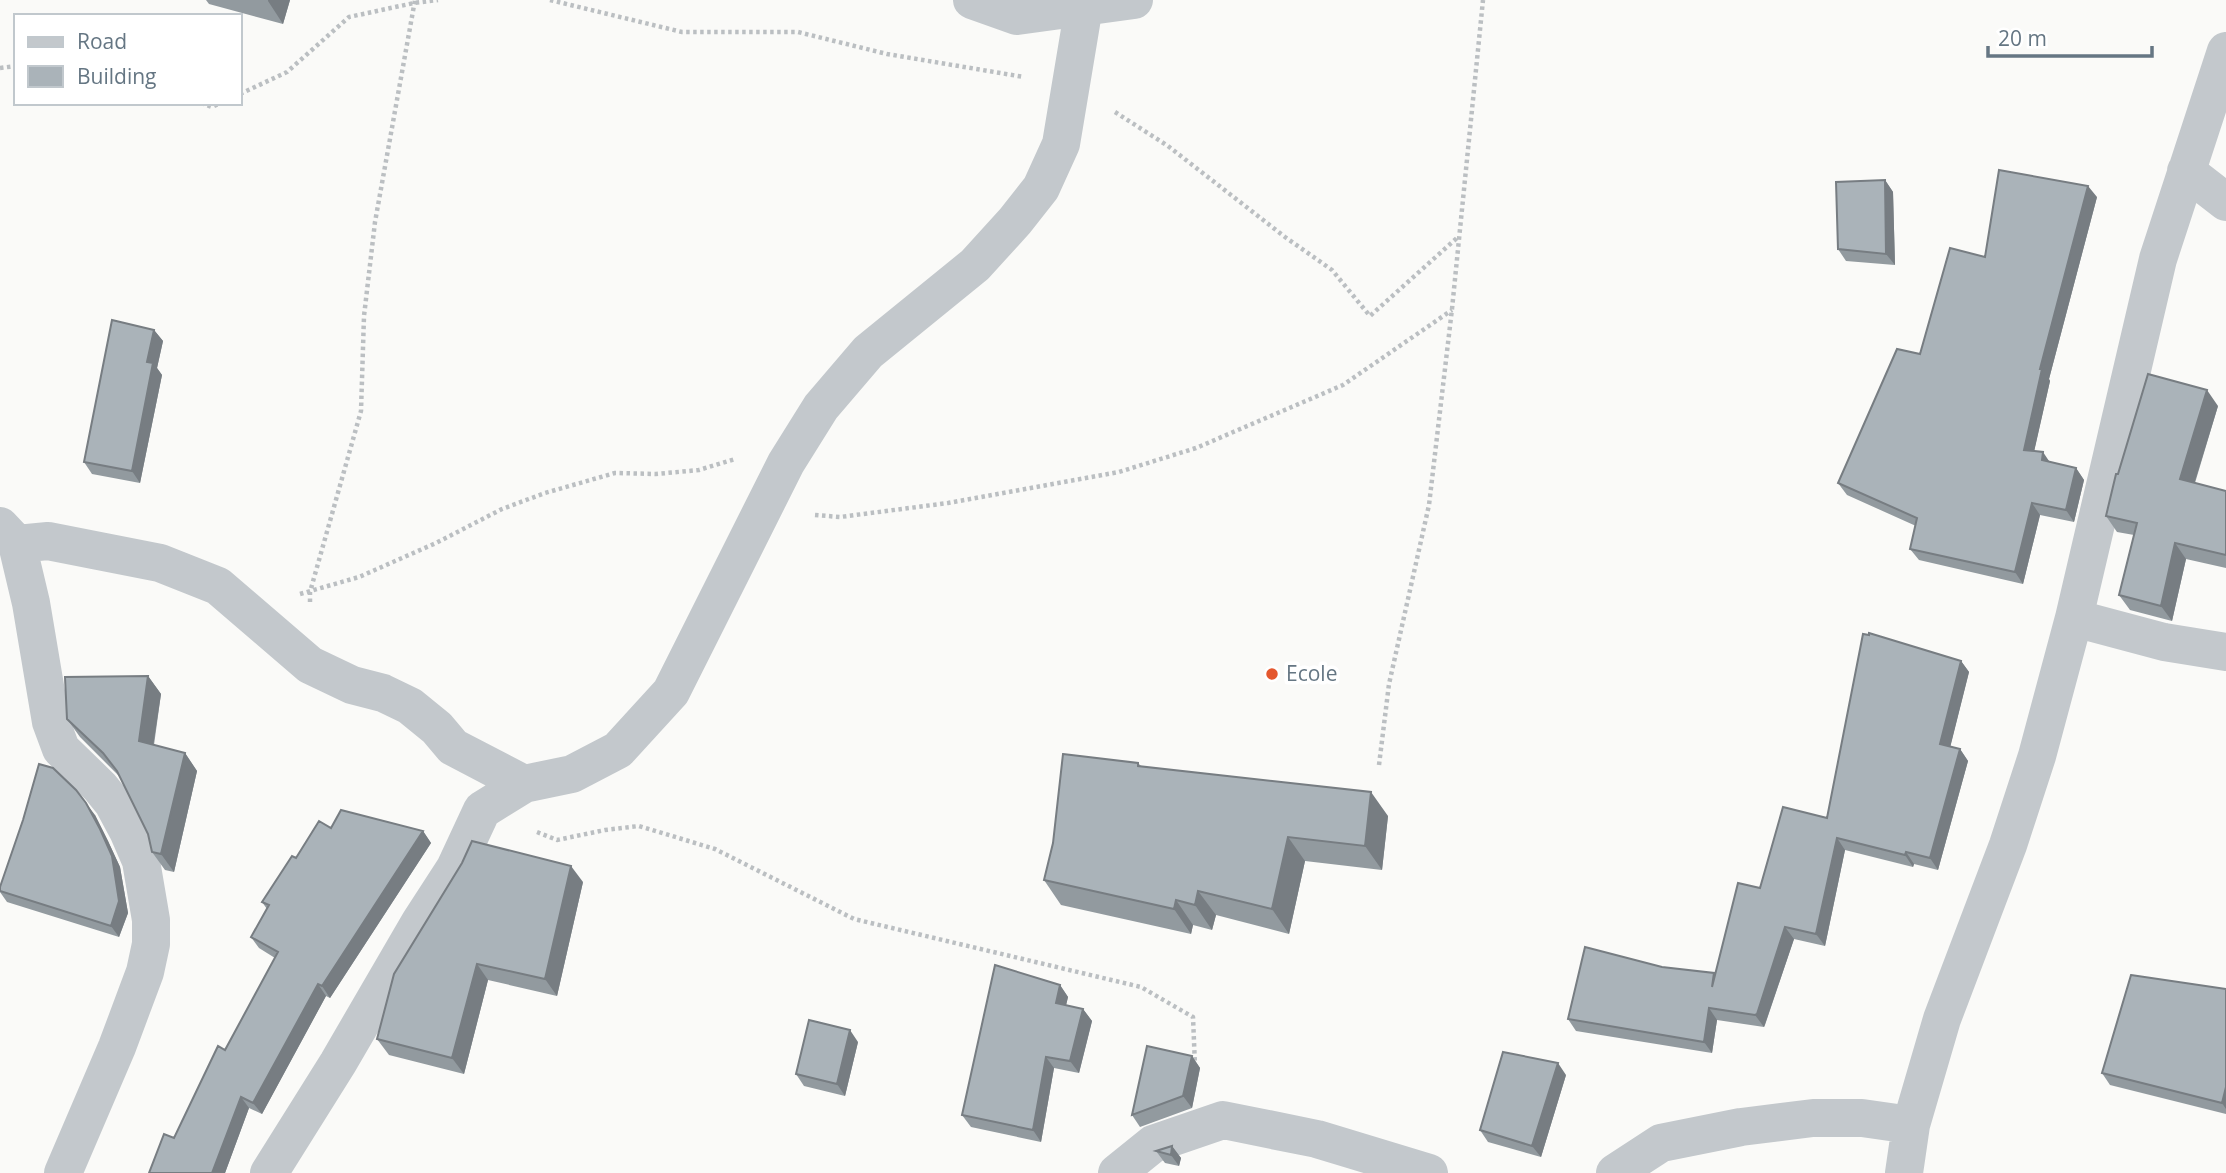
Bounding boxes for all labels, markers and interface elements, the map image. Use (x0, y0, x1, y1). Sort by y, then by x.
legend (14, 14, 242, 105)
scale bar (1988, 14, 2152, 58)
text: 20 m (1998, 24, 2047, 52)
text: Road (77, 27, 127, 55)
text: Building (77, 62, 156, 90)
place label: Ecole (1286, 659, 1337, 687)
marker: Ecole (1264, 666, 1280, 682)

